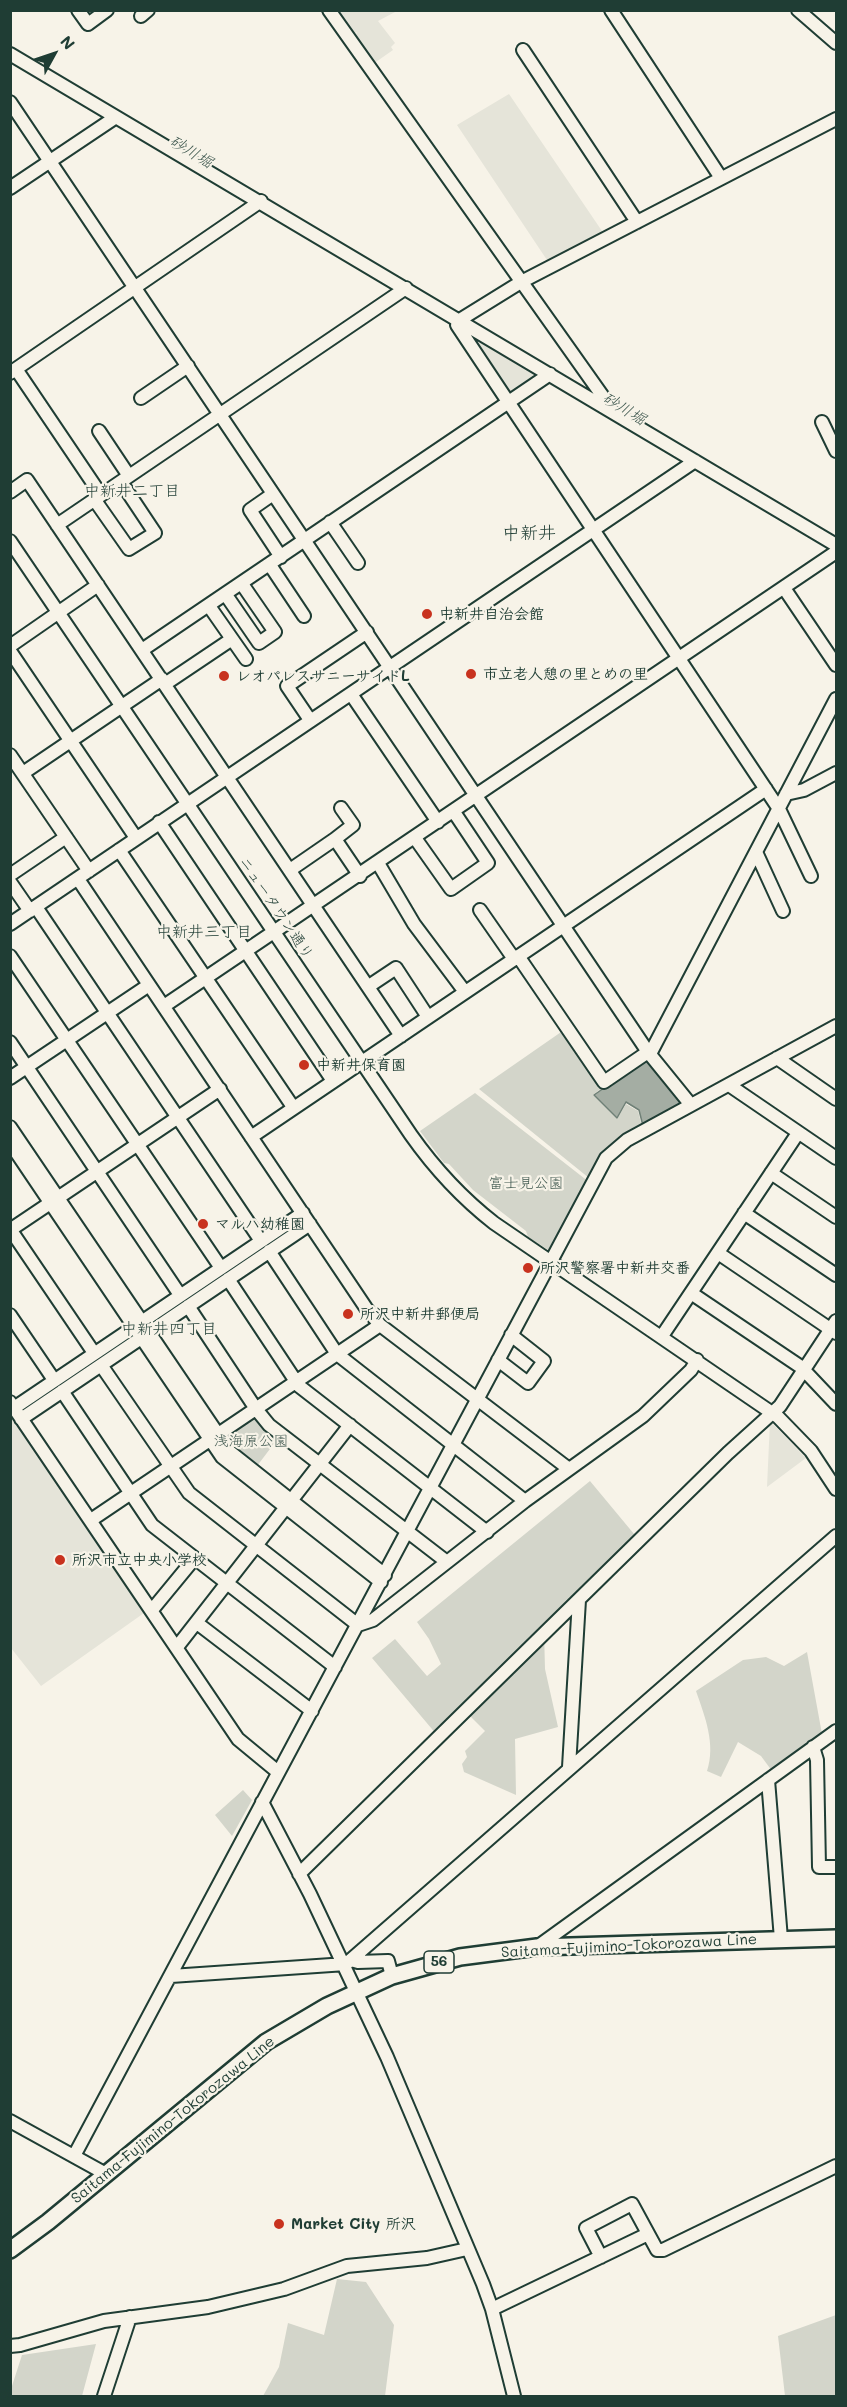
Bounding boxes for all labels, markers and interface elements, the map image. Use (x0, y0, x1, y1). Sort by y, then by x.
north arrow (24, 24, 84, 84)
text: N (56, 31, 80, 54)
water label: 砂川堀 (165, 131, 217, 173)
water label: 砂川堀 (598, 388, 650, 430)
district label: 中新井二丁目 (84, 481, 180, 501)
district label: 中新井 (502, 522, 556, 544)
place label: 中新井自治会館 (439, 605, 544, 623)
marker: 中新井自治会館 (420, 607, 434, 621)
place label: 市立老人憩の里とめの里 (483, 665, 648, 683)
place label: レオパレスサニーサイドL (236, 667, 410, 685)
marker: 市立老人憩の里とめの里 (464, 667, 478, 681)
marker: レオパレスサニーサイドL (217, 669, 231, 683)
street label: ニュータウン通り (235, 853, 317, 963)
district label: 中新井三丁目 (156, 922, 252, 942)
place label: 中新井保育園 (316, 1056, 406, 1074)
marker: 中新井保育園 (297, 1058, 311, 1072)
park label: 富士見公園 (489, 1174, 563, 1192)
place label: マルハ幼稚園 (215, 1215, 305, 1233)
marker: マルハ幼稚園 (196, 1217, 210, 1231)
place label: 所沢警察署中新井交番 (540, 1259, 690, 1277)
marker: 所沢警察署中新井交番 (521, 1261, 535, 1275)
place label: 所沢中新井郵便局 (360, 1305, 480, 1323)
marker: 所沢中新井郵便局 (341, 1307, 355, 1321)
district label: 中新井四丁目 (121, 1319, 217, 1339)
park label: 浅海原公園 (214, 1432, 288, 1450)
place label: 所沢市立中央小学校 (72, 1551, 207, 1569)
marker: 所沢市立中央小学校 (53, 1553, 67, 1567)
street label: Saitama-Fujimino-Tokorozawa Line (501, 1930, 757, 1962)
road number: 56 (424, 1951, 454, 1973)
street label: Saitama-Fujimino-Tokorozawa Line (68, 2032, 278, 2208)
place label: Market City 所沢 (291, 2215, 416, 2233)
marker: Market City 所沢 (272, 2217, 286, 2231)

